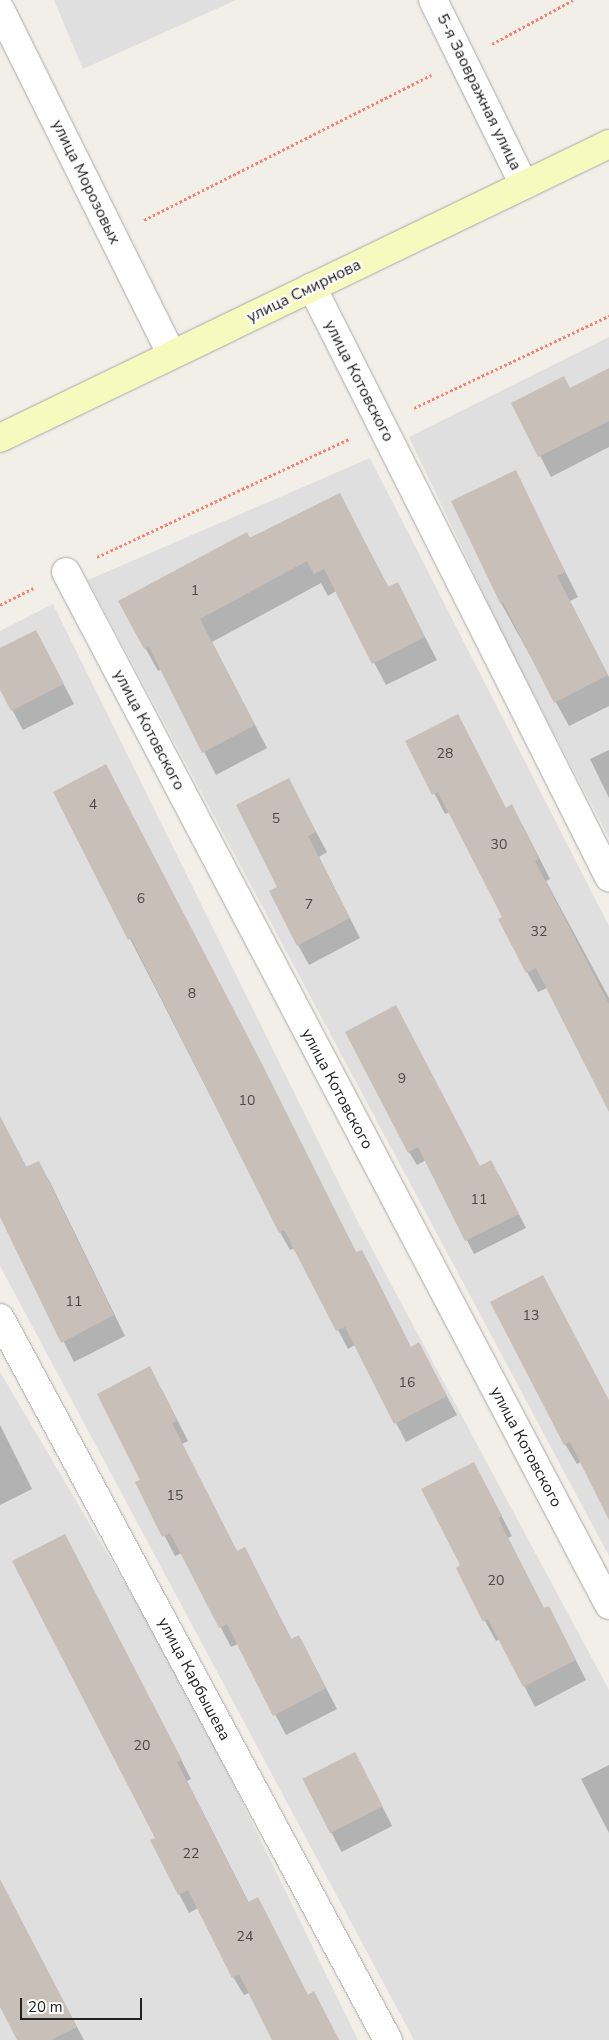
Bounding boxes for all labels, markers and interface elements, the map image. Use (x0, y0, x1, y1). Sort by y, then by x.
street label: 5-я Заовражная улица (433, 11, 525, 173)
street label: улица Морозовых (48, 117, 124, 247)
street label: улица Смирнова (244, 255, 364, 327)
street label: улица Котовского (320, 317, 398, 445)
house number: 1 (191, 583, 199, 599)
street label: улица Котовского (109, 666, 189, 794)
house number: 28 (437, 746, 453, 762)
house number: 4 (89, 797, 97, 813)
house number: 5 (272, 811, 280, 827)
house number: 30 (491, 837, 507, 853)
house number: 6 (137, 891, 145, 907)
house number: 7 (305, 897, 313, 913)
house number: 32 (531, 924, 547, 940)
house number: 8 (188, 986, 196, 1002)
street label: улица Котовского (297, 1025, 377, 1153)
house number: 9 (398, 1071, 406, 1087)
house number: 10 (239, 1093, 255, 1109)
house number: 11 (471, 1192, 487, 1208)
house number: 11 (66, 1294, 82, 1310)
house number: 13 (523, 1308, 539, 1324)
house number: 16 (399, 1375, 415, 1391)
street label: улица Котовского (486, 1383, 566, 1511)
house number: 15 (167, 1488, 183, 1504)
house number: 20 (488, 1573, 504, 1589)
street label: улица Карбышева (153, 1614, 235, 1744)
house number: 20 (134, 1738, 150, 1754)
house number: 22 (183, 1846, 199, 1862)
house number: 24 (237, 1929, 253, 1945)
scale bar (22, 1988, 145, 2020)
text: 20 m (28, 1997, 63, 2017)

